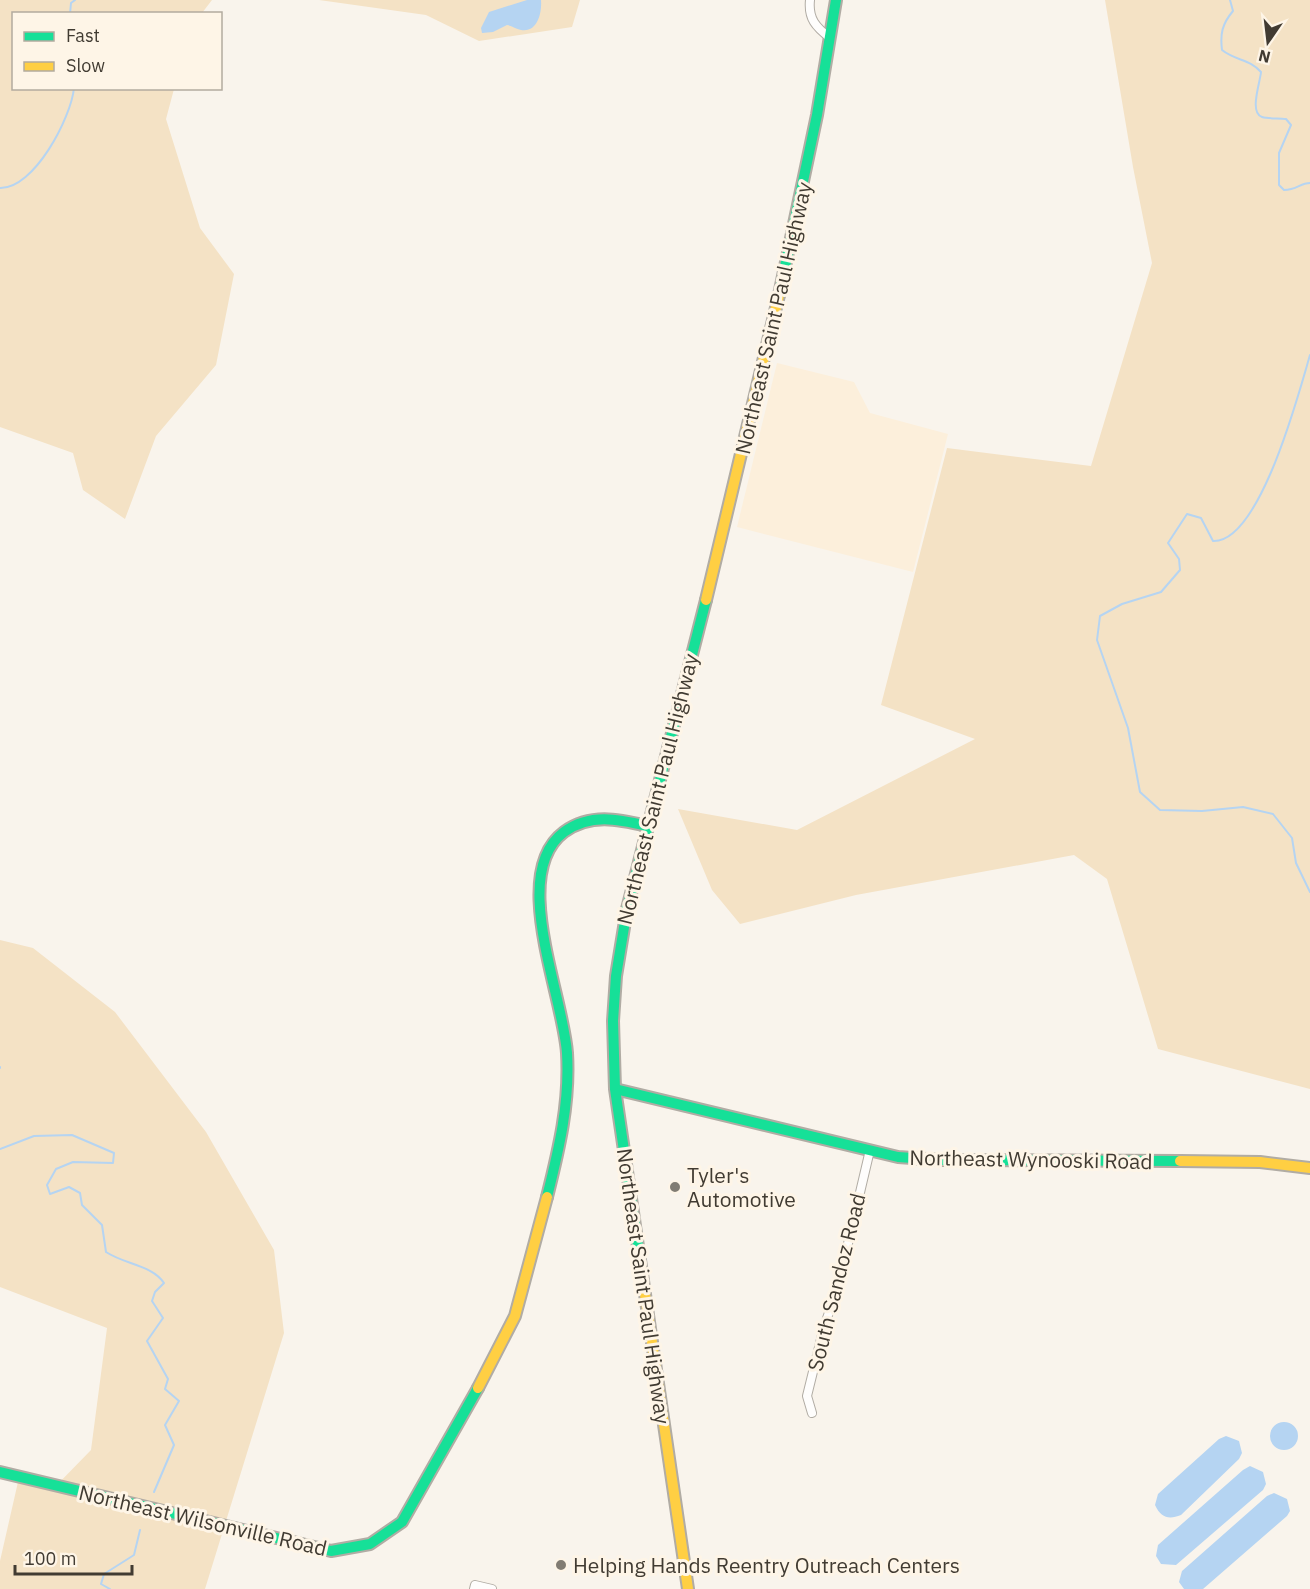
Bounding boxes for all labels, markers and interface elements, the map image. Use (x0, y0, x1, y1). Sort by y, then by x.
legend (12, 12, 222, 90)
north arrow (1238, 12, 1298, 72)
text: Fast (66, 24, 100, 47)
text: N (1256, 45, 1272, 68)
text: Slow (66, 54, 105, 77)
street label: Northeast Saint Paul Highway (728, 179, 818, 457)
street label: Northeast Saint Paul Highway (610, 650, 704, 928)
street label: Northeast Wynooski Road (909, 1143, 1153, 1175)
street label: Northeast Saint Paul Highway (611, 1146, 677, 1426)
place label: Tyler's Automotive (687, 1161, 796, 1213)
marker: Tyler's Automotive (668, 1180, 682, 1194)
street label: South Sandoz Road (800, 1190, 872, 1374)
street label: Northeast Wilsonville Road (76, 1478, 330, 1562)
scale bar (15, 1538, 132, 1576)
text: 100 m (24, 1547, 76, 1570)
place label: Helping Hands Reentry Outreach Centers (573, 1551, 960, 1579)
marker: Helping Hands Reentry Outreach Centers (554, 1558, 568, 1572)

